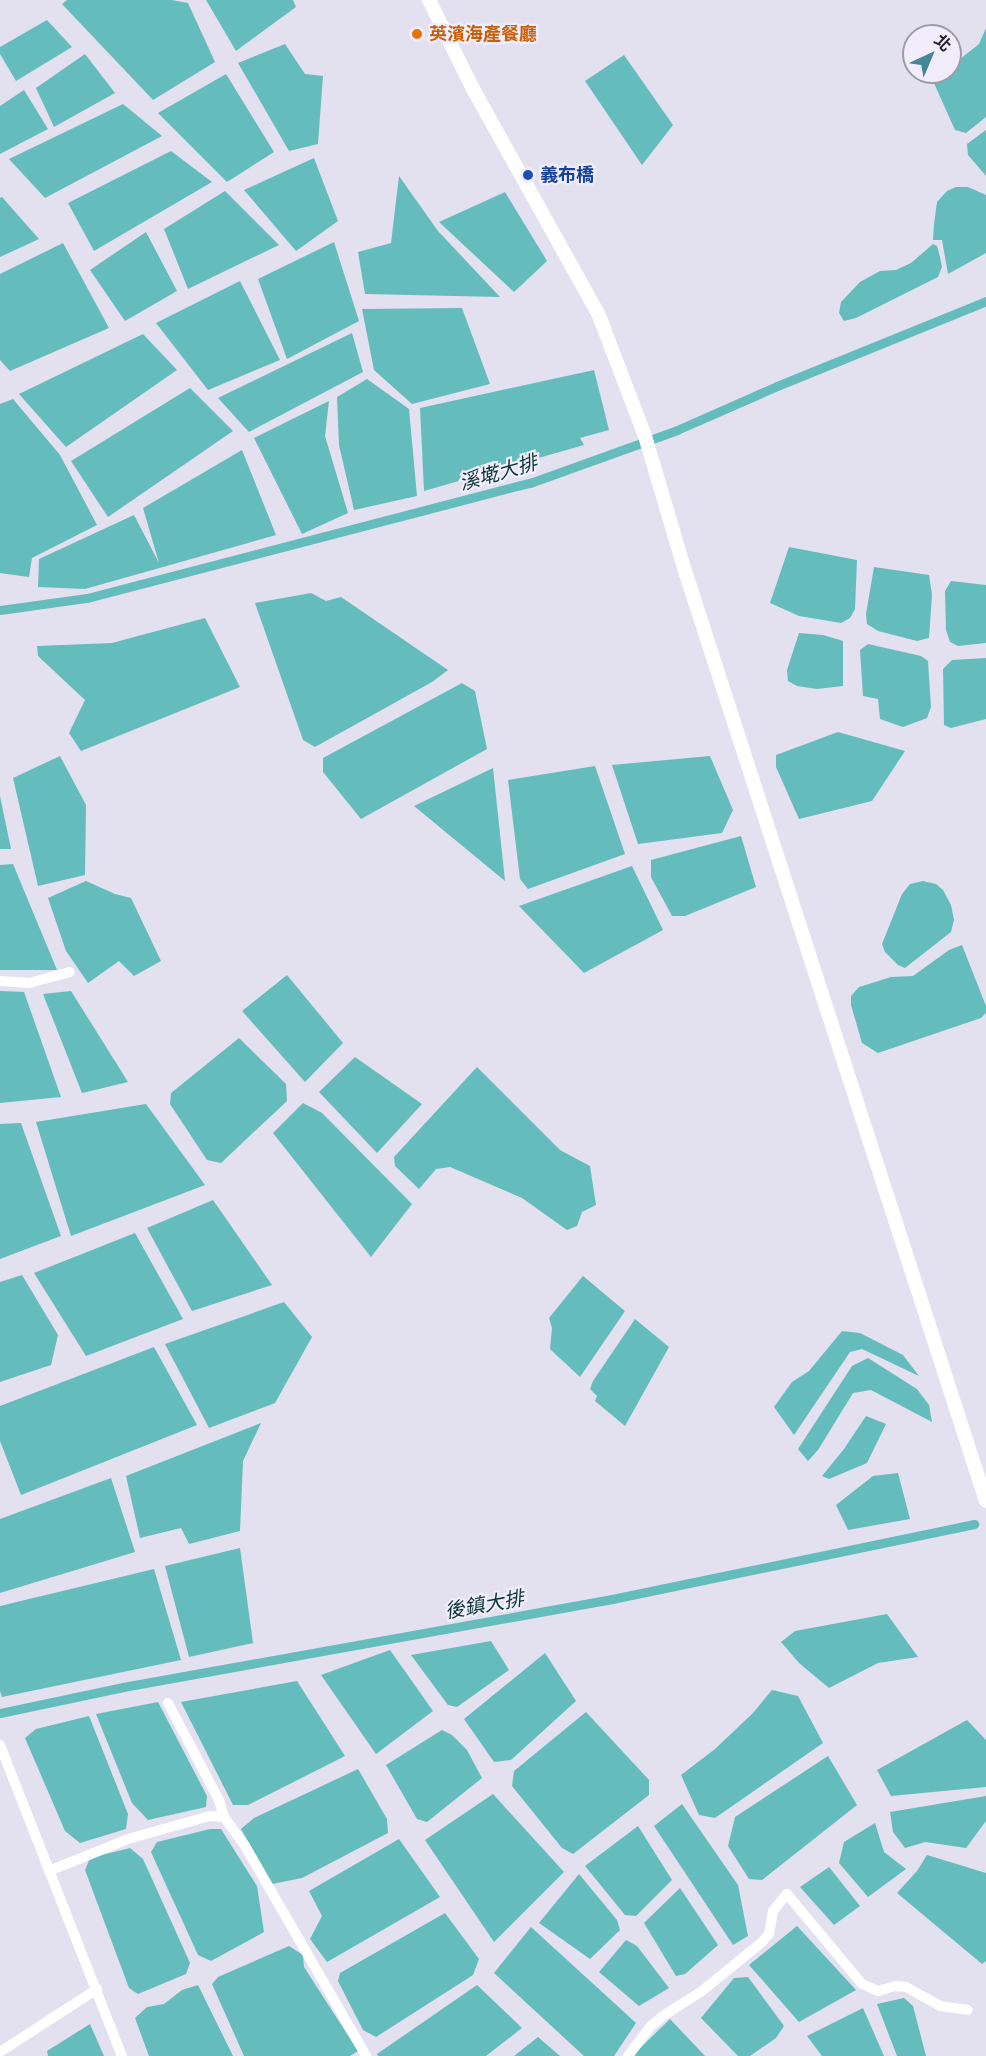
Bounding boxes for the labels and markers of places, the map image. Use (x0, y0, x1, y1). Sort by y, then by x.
place label: 英濱海產餐廳 (429, 23, 537, 45)
marker: 英濱海產餐廳 (410, 27, 424, 41)
place label: 義布橋 (540, 164, 594, 186)
marker: 義布橋 (521, 168, 535, 182)

